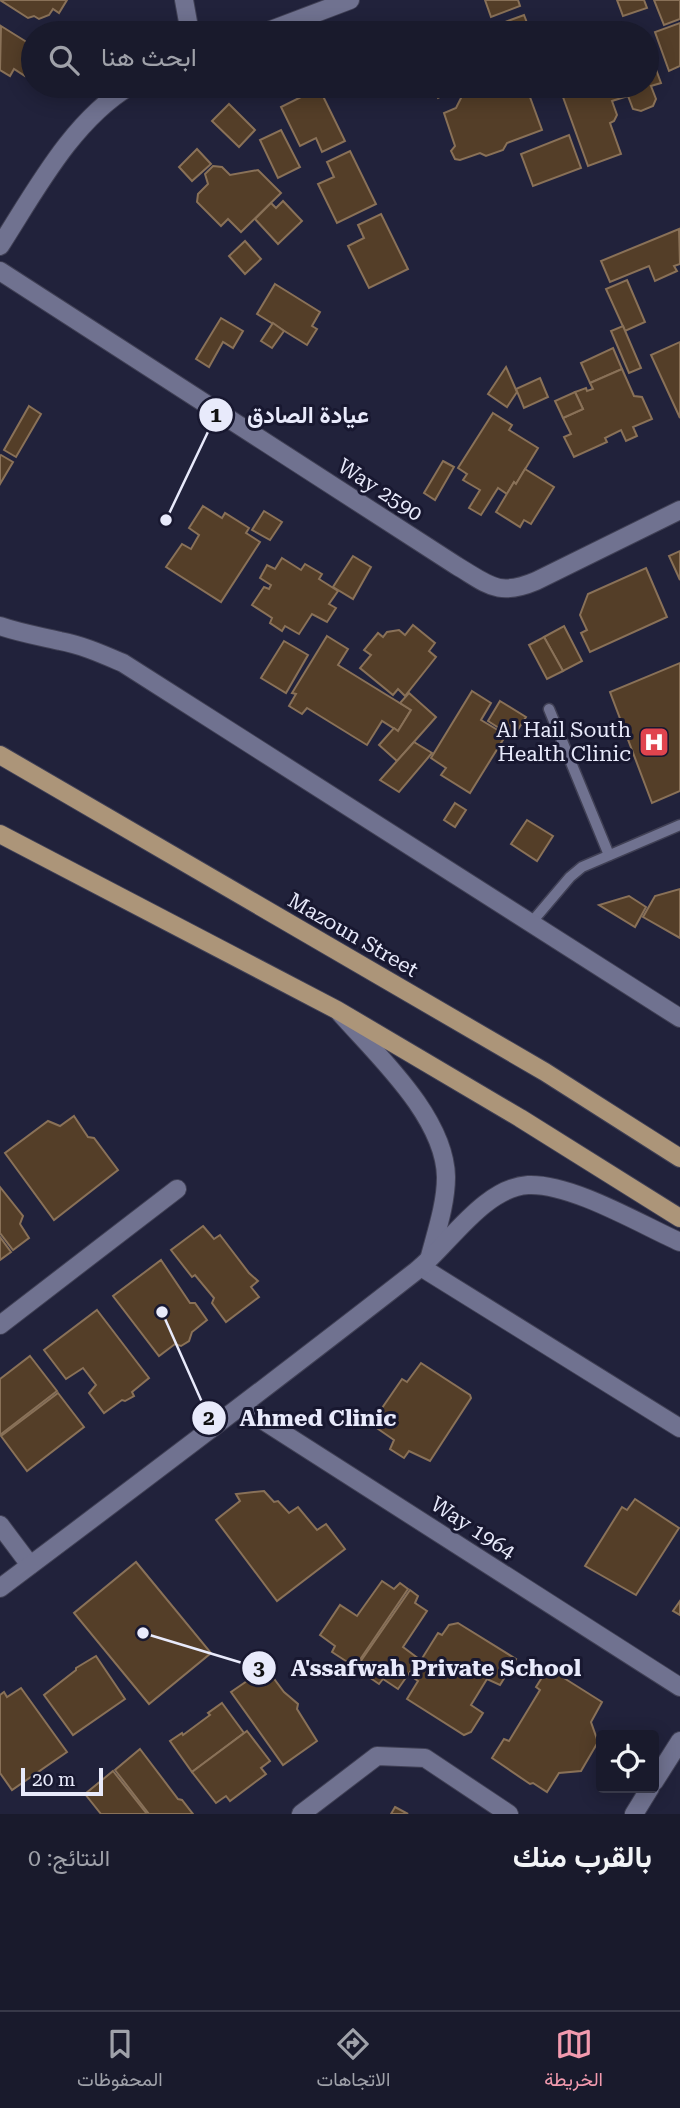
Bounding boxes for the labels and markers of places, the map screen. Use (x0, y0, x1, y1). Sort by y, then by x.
callout: عيادة الصادق (198, 393, 384, 437)
place label: Al Hail South Health Clinic (496, 718, 631, 766)
hospital icon: Al Hail South Health Clinic (637, 725, 671, 759)
callout: Ahmed Clinic (191, 1396, 411, 1440)
callout: A'ssafwah Private School (241, 1646, 595, 1690)

